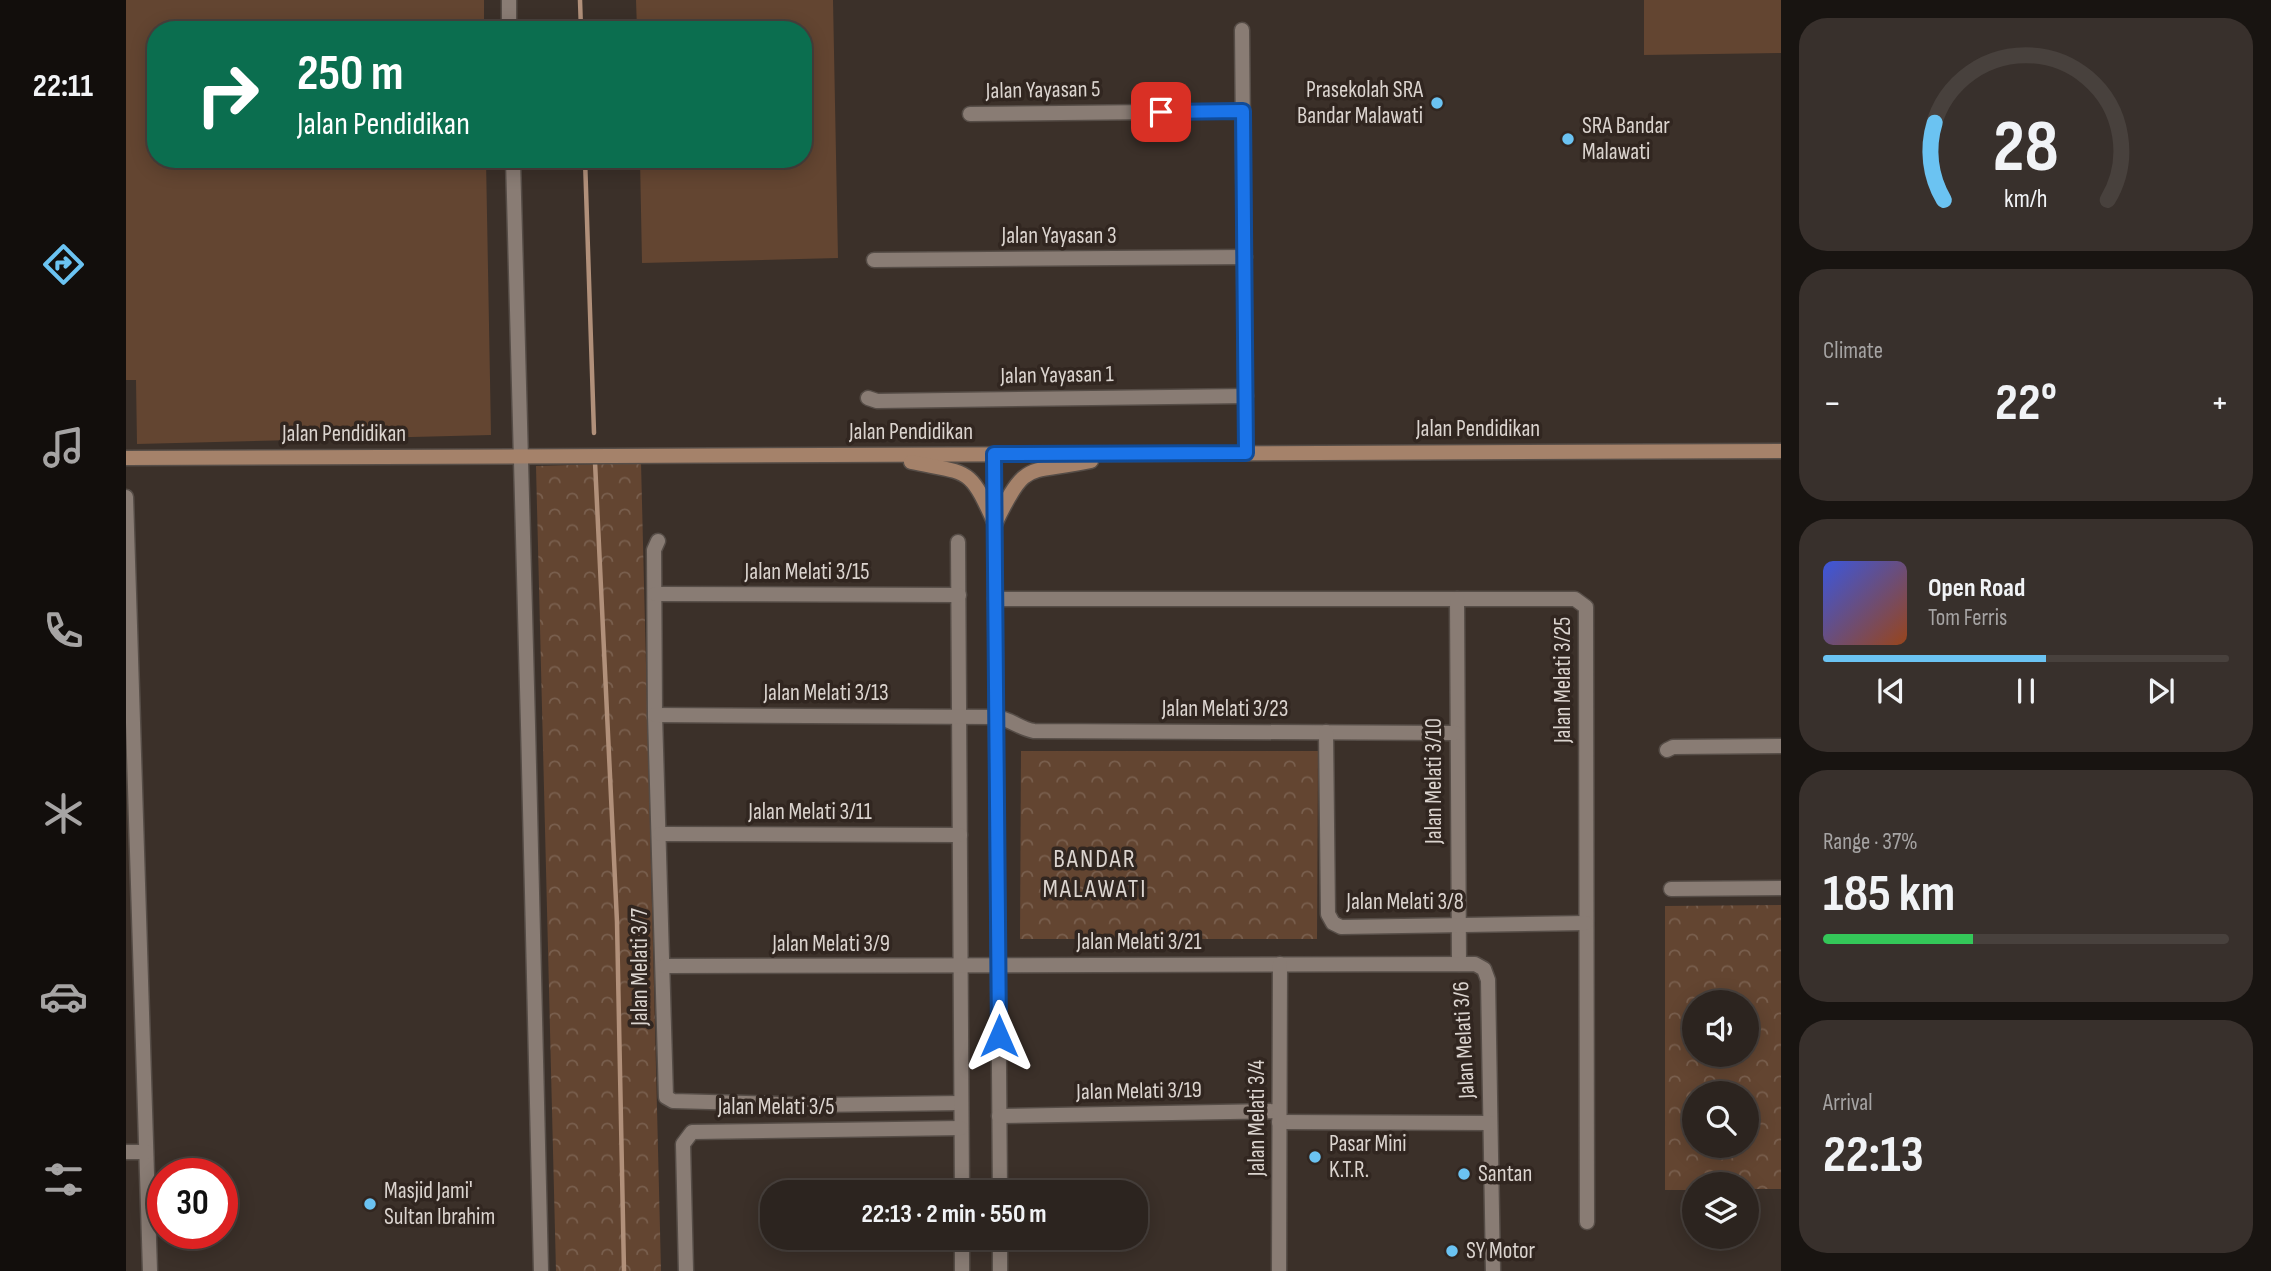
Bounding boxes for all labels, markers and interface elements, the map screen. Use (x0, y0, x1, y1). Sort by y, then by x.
text: 250 m (297, 45, 403, 104)
icon: right (182, 49, 273, 140)
text: 22:11 (33, 67, 93, 106)
street label: Jalan Yayasan 5 (984, 75, 1101, 105)
place label: Prasekolah SRA Bandar Malawati (1297, 76, 1423, 130)
pin (1131, 82, 1191, 142)
icon: arrive (1142, 93, 1180, 131)
marker: Prasekolah SRA Bandar Malawati (1429, 95, 1445, 111)
text: Jalan Pendidikan (297, 105, 470, 144)
text: 28 (1993, 105, 2059, 193)
place label: SRA Bandar Malawati (1582, 112, 1670, 166)
marker: SRA Bandar Malawati (1560, 131, 1576, 147)
text: km/h (2004, 184, 2048, 215)
street label: Jalan Yayasan 3 (1000, 222, 1117, 250)
icon: directions (39, 240, 88, 289)
text: Climate (1823, 337, 1883, 365)
street label: Jalan Yayasan 1 (999, 360, 1114, 390)
text: 22° (1995, 372, 2057, 435)
text: − (1823, 381, 1842, 426)
text: + (2210, 381, 2229, 426)
street label: Jalan Pendidikan (1415, 415, 1540, 443)
street label: Jalan Pendidikan (848, 418, 973, 446)
street label: Jalan Pendidikan (281, 420, 406, 448)
icon: music (39, 423, 88, 472)
street label: Jalan Melati 3/15 (744, 558, 869, 586)
text: Open Road (1928, 573, 2025, 604)
text: Tom Ferris (1928, 604, 2007, 632)
icon: phone (39, 606, 88, 655)
street label: Jalan Melati 3/25 (1549, 617, 1577, 744)
icon: previous (1872, 672, 1910, 710)
icon: pause (2007, 672, 2045, 710)
icon: next (2142, 672, 2180, 710)
street label: Jalan Melati 3/13 (762, 679, 889, 707)
street label: Jalan Melati 3/23 (1161, 695, 1288, 723)
street label: Jalan Melati 3/10 (1420, 718, 1448, 845)
icon: climate (39, 789, 88, 838)
street label: Jalan Melati 3/11 (747, 798, 872, 826)
text: Range · 37% (1823, 828, 1918, 856)
district label: BANDAR MALAWATI (1042, 844, 1148, 905)
text: 185 km (1823, 863, 1955, 926)
street label: Jalan Melati 3/8 (1345, 888, 1464, 916)
street label: Jalan Melati 3/7 (626, 908, 654, 1027)
street label: Jalan Melati 3/21 (1075, 928, 1202, 956)
street label: Jalan Melati 3/9 (771, 930, 890, 958)
icon: car (39, 972, 88, 1021)
street label: Jalan Melati 3/6 (1447, 981, 1481, 1100)
map controls (1682, 990, 1759, 1249)
button: sound (1682, 990, 1759, 1067)
position arrow (962, 999, 1036, 1073)
street label: Jalan Melati 3/4 (1243, 1059, 1271, 1177)
street label: Jalan Melati 3/19 (1075, 1076, 1202, 1106)
button: search (1682, 1081, 1759, 1158)
text: Arrival (1823, 1089, 1872, 1117)
street label: Jalan Melati 3/5 (717, 1093, 834, 1121)
text: 22:13 (1823, 1124, 1924, 1187)
place label: Pasar Mini K.T.R. (1329, 1130, 1407, 1184)
marker: Pasar Mini K.T.R. (1307, 1149, 1323, 1165)
icon: filters (39, 1155, 88, 1204)
speed limit sign: 30 (147, 1158, 238, 1249)
place label: Santan (1478, 1160, 1532, 1188)
marker: Santan (1456, 1166, 1472, 1182)
button: layers (1682, 1172, 1759, 1249)
place label: Masjid Jami' Sultan Ibrahim (384, 1177, 495, 1231)
marker: Masjid Jami' Sultan Ibrahim (362, 1196, 378, 1212)
text: 22:13 · 2 min · 550 m (861, 1199, 1047, 1230)
place label: SY Motor (1466, 1237, 1536, 1265)
marker: SY Motor (1444, 1243, 1460, 1259)

